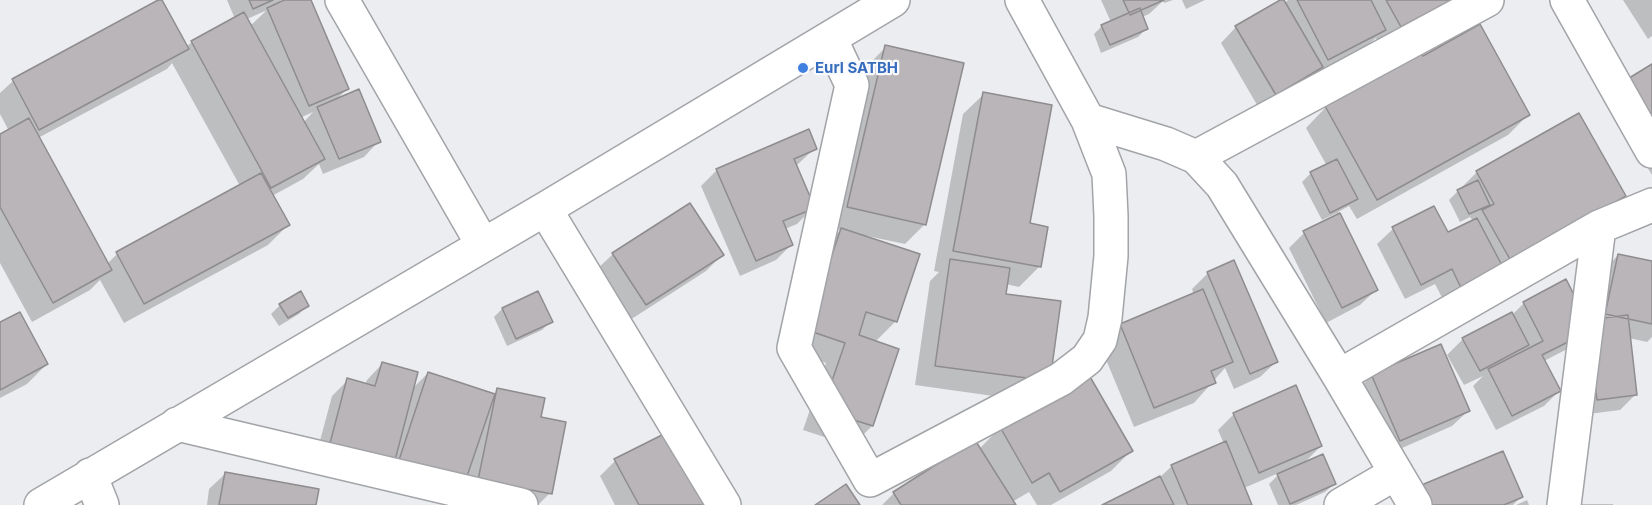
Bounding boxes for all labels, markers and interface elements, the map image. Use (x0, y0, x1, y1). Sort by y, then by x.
place label: Eurl SATBH (815, 59, 898, 77)
marker: Eurl SATBH (796, 61, 810, 75)

